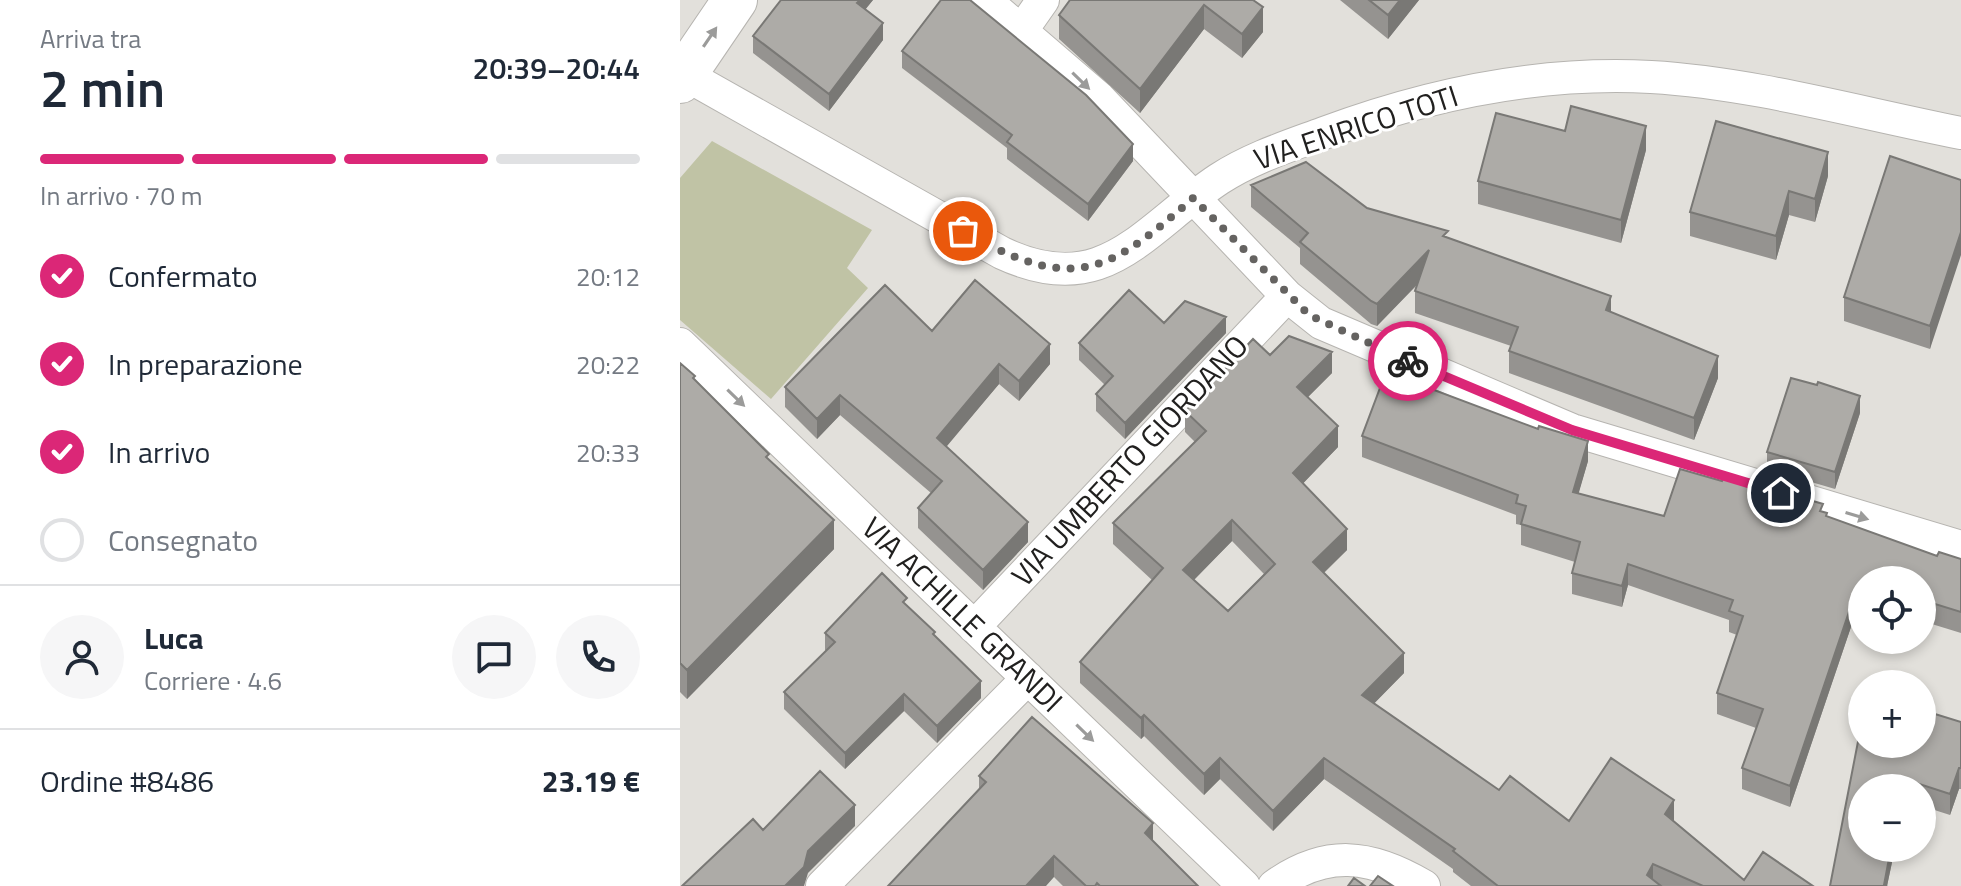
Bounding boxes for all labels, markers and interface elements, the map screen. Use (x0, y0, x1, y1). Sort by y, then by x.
text: Arriva tra (40, 19, 141, 58)
one-way arrow (702, 26, 717, 47)
text: 20:39–20:44 (473, 45, 640, 91)
text: 2 min (40, 48, 165, 127)
one-way arrow (1071, 71, 1090, 89)
street label: VIA ENRICO TOTI (1248, 72, 1464, 182)
text: In arrivo · 70 m (40, 176, 202, 215)
pin (929, 197, 997, 265)
icon: bag (941, 209, 985, 253)
text: Confermato (108, 253, 258, 299)
icon: check (40, 254, 84, 298)
text: 20:12 (576, 257, 640, 296)
courier (1368, 321, 1448, 401)
street label: VIA UMBERTO GIORDANO (1000, 324, 1259, 597)
icon: bike (1386, 339, 1430, 383)
text: In preparazione (108, 341, 303, 387)
icon: check (40, 342, 84, 386)
text: 20:22 (576, 345, 640, 384)
one-way arrow (726, 388, 745, 407)
text: In arrivo (108, 429, 210, 475)
icon: check (40, 430, 84, 474)
text: 20:33 (576, 433, 640, 472)
pin (1747, 459, 1815, 527)
icon: home (1759, 471, 1803, 515)
street label: VIA ACHILLE GRANDI (852, 506, 1074, 723)
one-way arrow (1846, 510, 1870, 523)
text: Consegnato (108, 517, 258, 563)
map controls (1848, 566, 1936, 862)
button: locate (1848, 566, 1936, 654)
button: person (40, 615, 124, 699)
text: Luca (144, 615, 203, 661)
button: chat (452, 615, 536, 699)
button: phone (556, 615, 640, 699)
text: Corriere · 4.6 (144, 661, 282, 700)
button: + (1848, 670, 1936, 758)
one-way arrow (1075, 724, 1094, 742)
text: Ordine #8486 (40, 758, 214, 804)
text: 23.19 € (542, 758, 640, 804)
button: − (1848, 774, 1936, 862)

